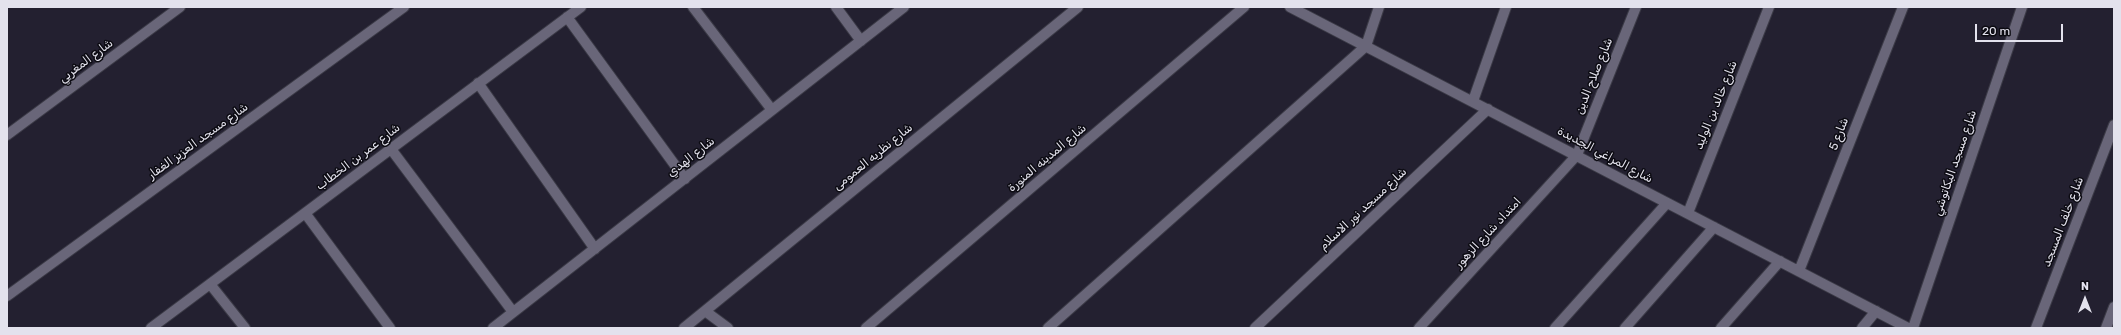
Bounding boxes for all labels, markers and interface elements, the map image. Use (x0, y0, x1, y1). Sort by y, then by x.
scale bar (1977, 16, 2065, 42)
text: 20 m (1982, 24, 2010, 38)
street label: شارع المغربي (56, 36, 116, 86)
street label: شارع صلاح الدين (1572, 36, 1616, 116)
street label: شارع خالد بن الوليد (1692, 58, 1740, 152)
street label: شارع مسجد العزيز الغفار (145, 100, 251, 182)
street label: شارع مسجد البكاتوشي (1930, 108, 1980, 218)
street label: شارع 5 (1826, 116, 1852, 152)
street label: شارع عمر بن الخطاب (313, 121, 403, 193)
street label: شارع نظريه العمومى (830, 121, 916, 193)
street label: شارع المدينه المنورة (1005, 121, 1089, 195)
street label: شارع المراغي الجديدة (1555, 124, 1655, 186)
street label: شارع الهدي (664, 134, 718, 180)
street label: شارع مسجد نور الاسلام (1316, 165, 1410, 253)
street label: شارع خلف المسجد (2039, 175, 2087, 269)
street label: امتداد شارع الزهور (1452, 195, 1524, 271)
north arrow (2065, 279, 2105, 319)
text: N (2081, 280, 2089, 293)

